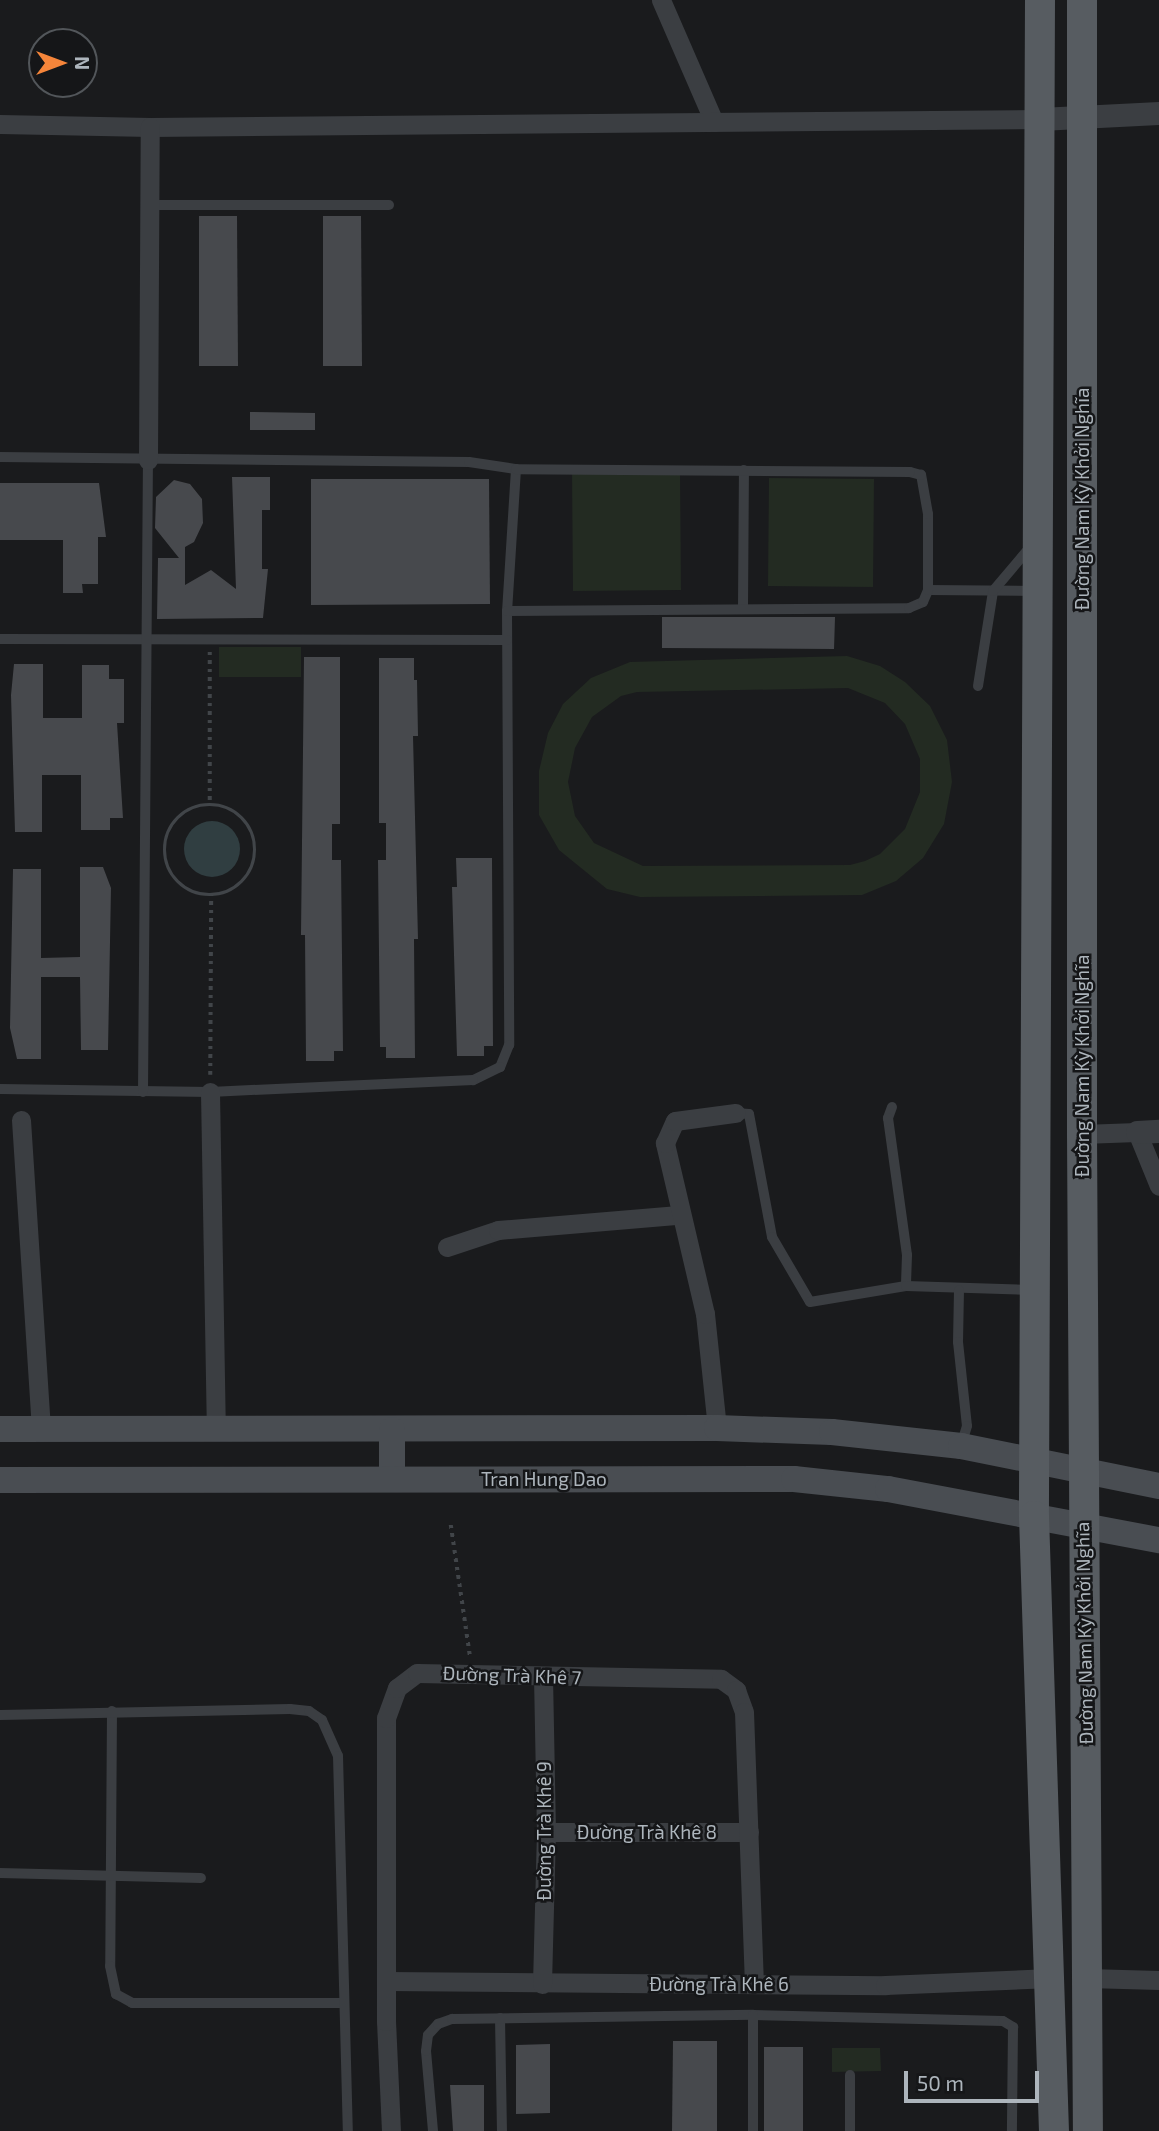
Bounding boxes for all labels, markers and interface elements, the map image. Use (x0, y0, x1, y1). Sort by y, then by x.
north arrow (28, 28, 98, 98)
text: N (71, 56, 94, 70)
street label: Đường Nam Kỳ Khởi Nghĩa (1071, 387, 1093, 611)
street label: Đường Nam Kỳ Khởi Nghĩa (1071, 954, 1093, 1178)
street label: Tran Hung Dao (481, 1468, 607, 1490)
street label: Đường Nam Kỳ Khởi Nghĩa (1071, 1521, 1097, 1745)
street label: Đường Trà Khê 7 (442, 1661, 582, 1689)
street label: Đường Trà Khê 9 (533, 1761, 555, 1901)
street label: Đường Trà Khê 8 (577, 1821, 717, 1843)
street label: Đường Trà Khê 6 (649, 1973, 789, 1995)
scale bar (907, 2058, 1042, 2102)
text: 50 m (917, 2070, 964, 2095)

